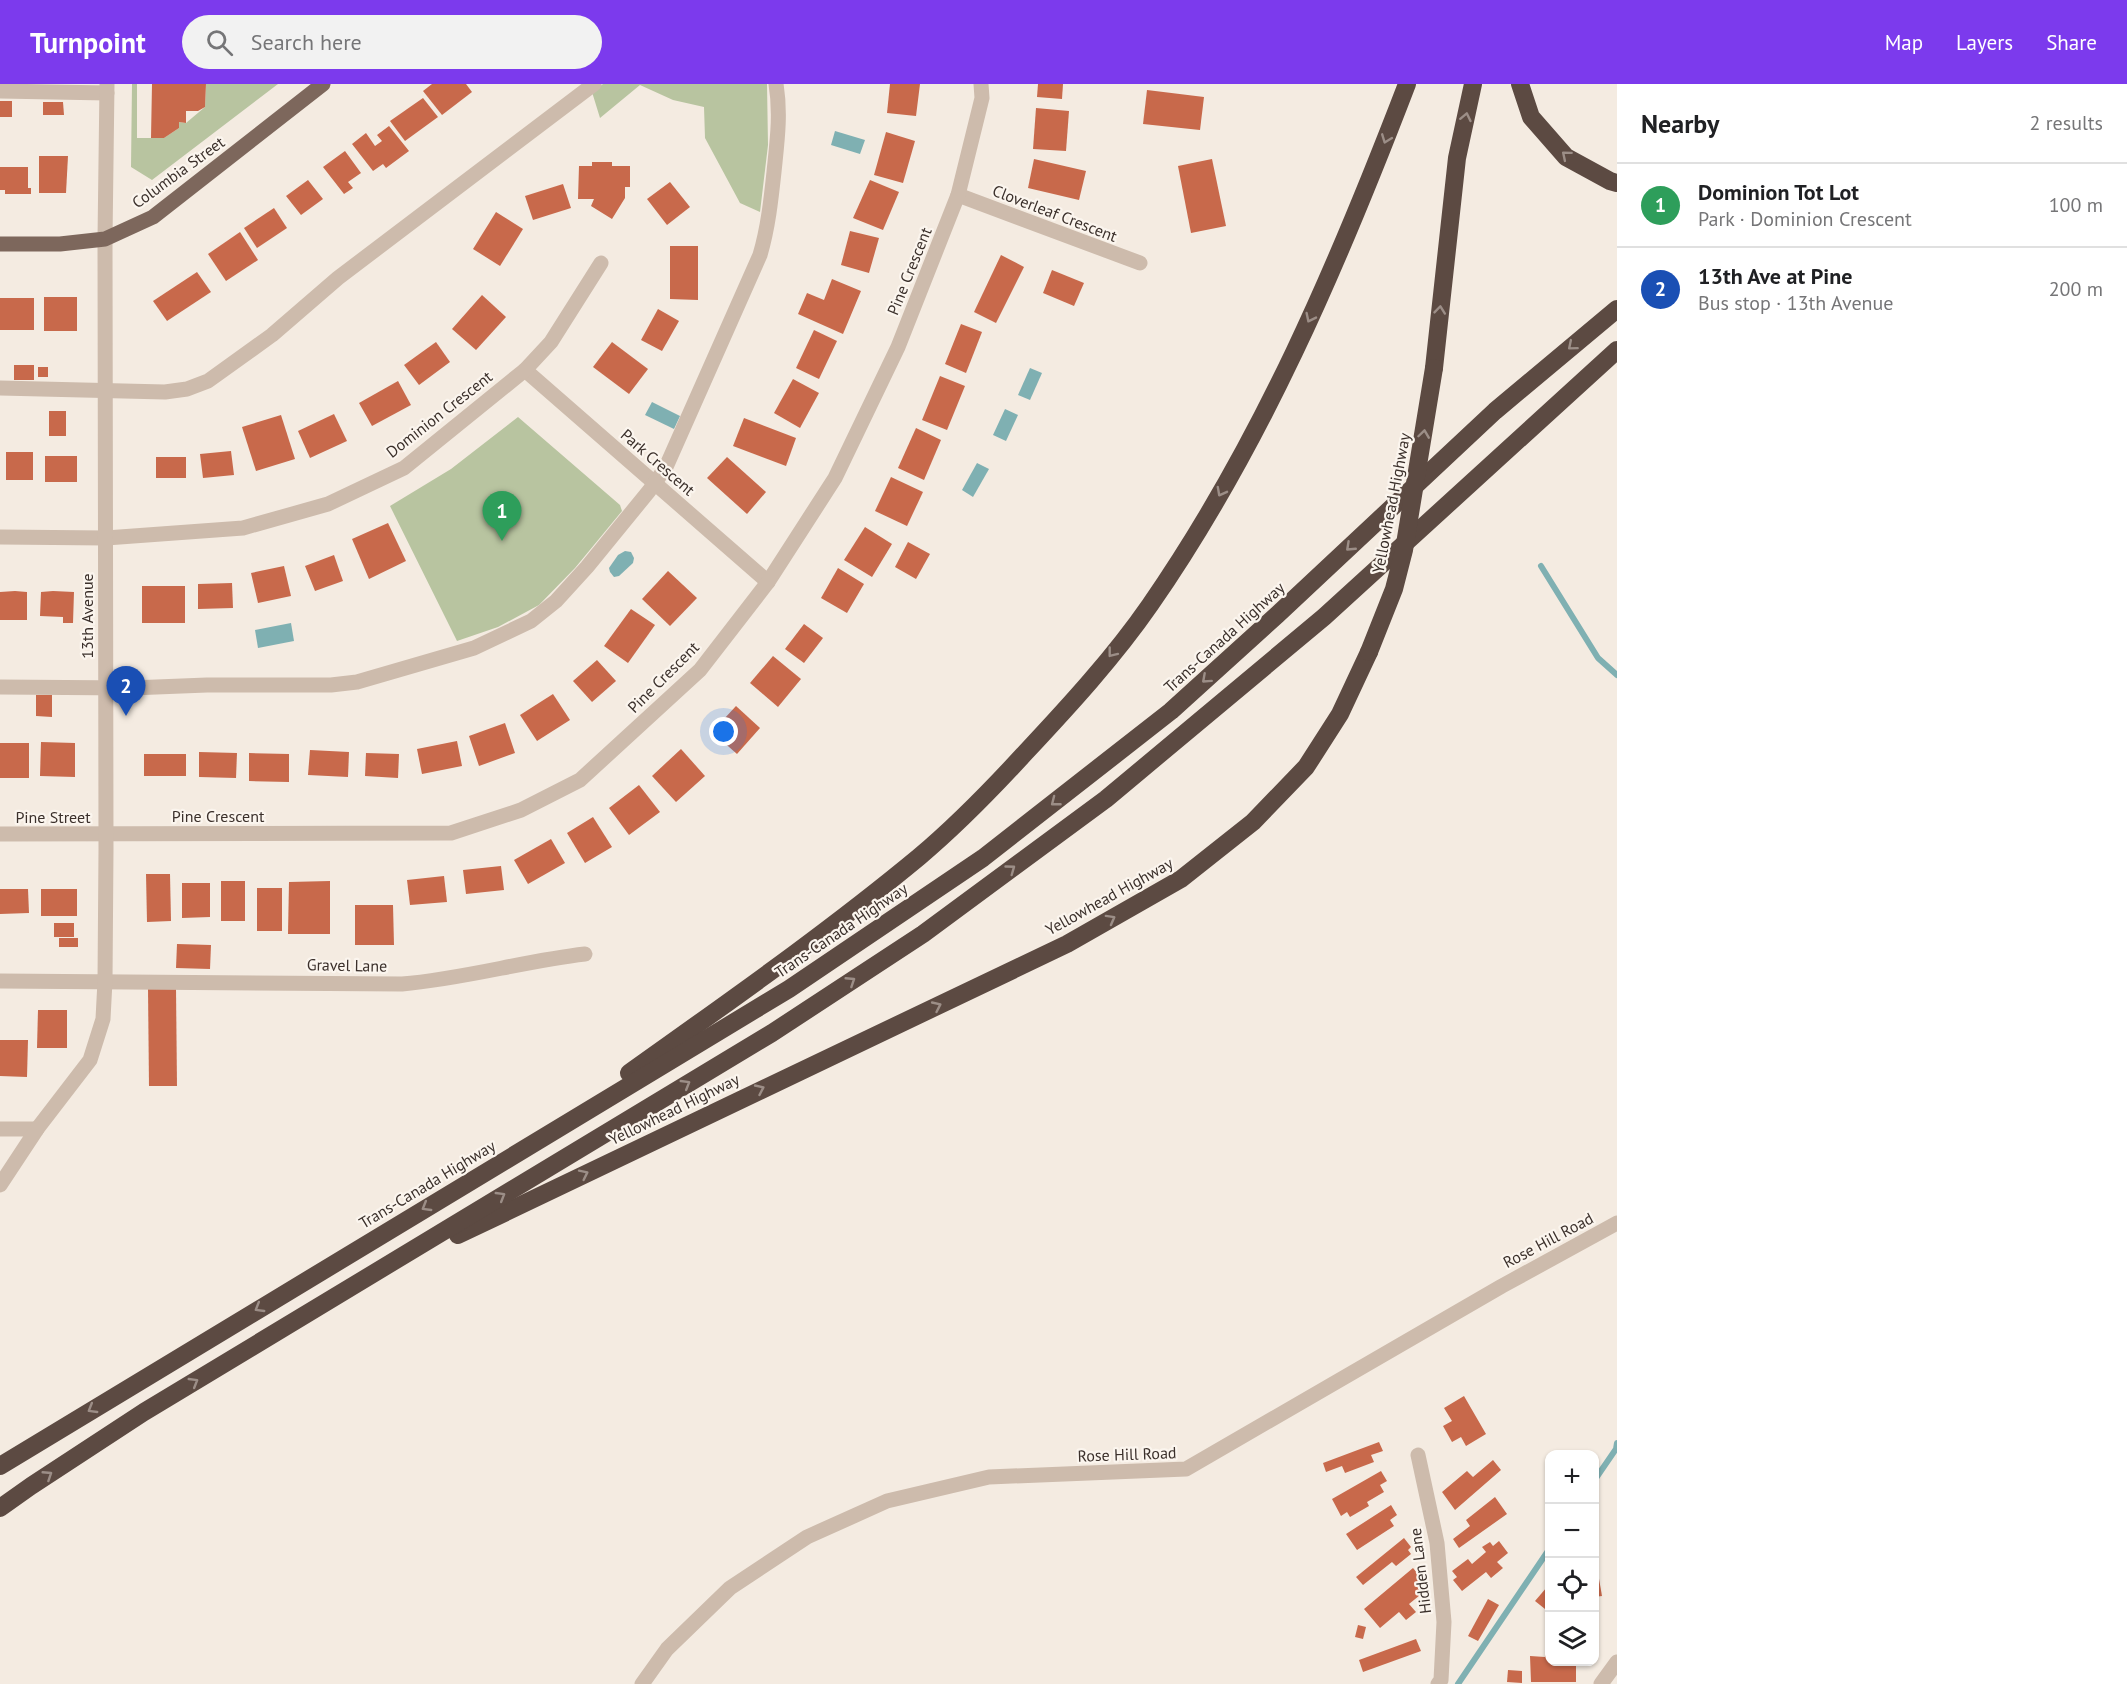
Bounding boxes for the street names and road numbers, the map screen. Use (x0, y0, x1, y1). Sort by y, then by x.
street label: Columbia Street (128, 131, 229, 212)
street label: Cloverleaf Crescent (990, 180, 1121, 246)
street label: Pine Crescent (882, 224, 936, 318)
street label: Dominion Crescent (382, 366, 497, 462)
street label: Park Crescent (617, 424, 700, 500)
street label: Yellowhead Highway (1368, 431, 1415, 575)
street label: 13th Avenue (77, 573, 97, 659)
street label: Trans-Canada Highway (1159, 577, 1289, 697)
street label: Pine Crescent (623, 637, 703, 717)
street label: Pine Crescent (172, 806, 265, 826)
street label: Pine Street (15, 807, 91, 827)
street label: Yellowhead Highway (1042, 852, 1177, 939)
street label: Trans-Canada Highway (771, 878, 912, 982)
street label: Gravel Lane (307, 954, 387, 976)
street label: Yellowhead Highway (606, 1069, 743, 1149)
street label: Trans-Canada Highway (355, 1135, 499, 1233)
street label: Rose Hill Road (1500, 1208, 1596, 1272)
street label: Rose Hill Road (1077, 1442, 1177, 1466)
street label: Hidden Lane (1405, 1527, 1435, 1615)

